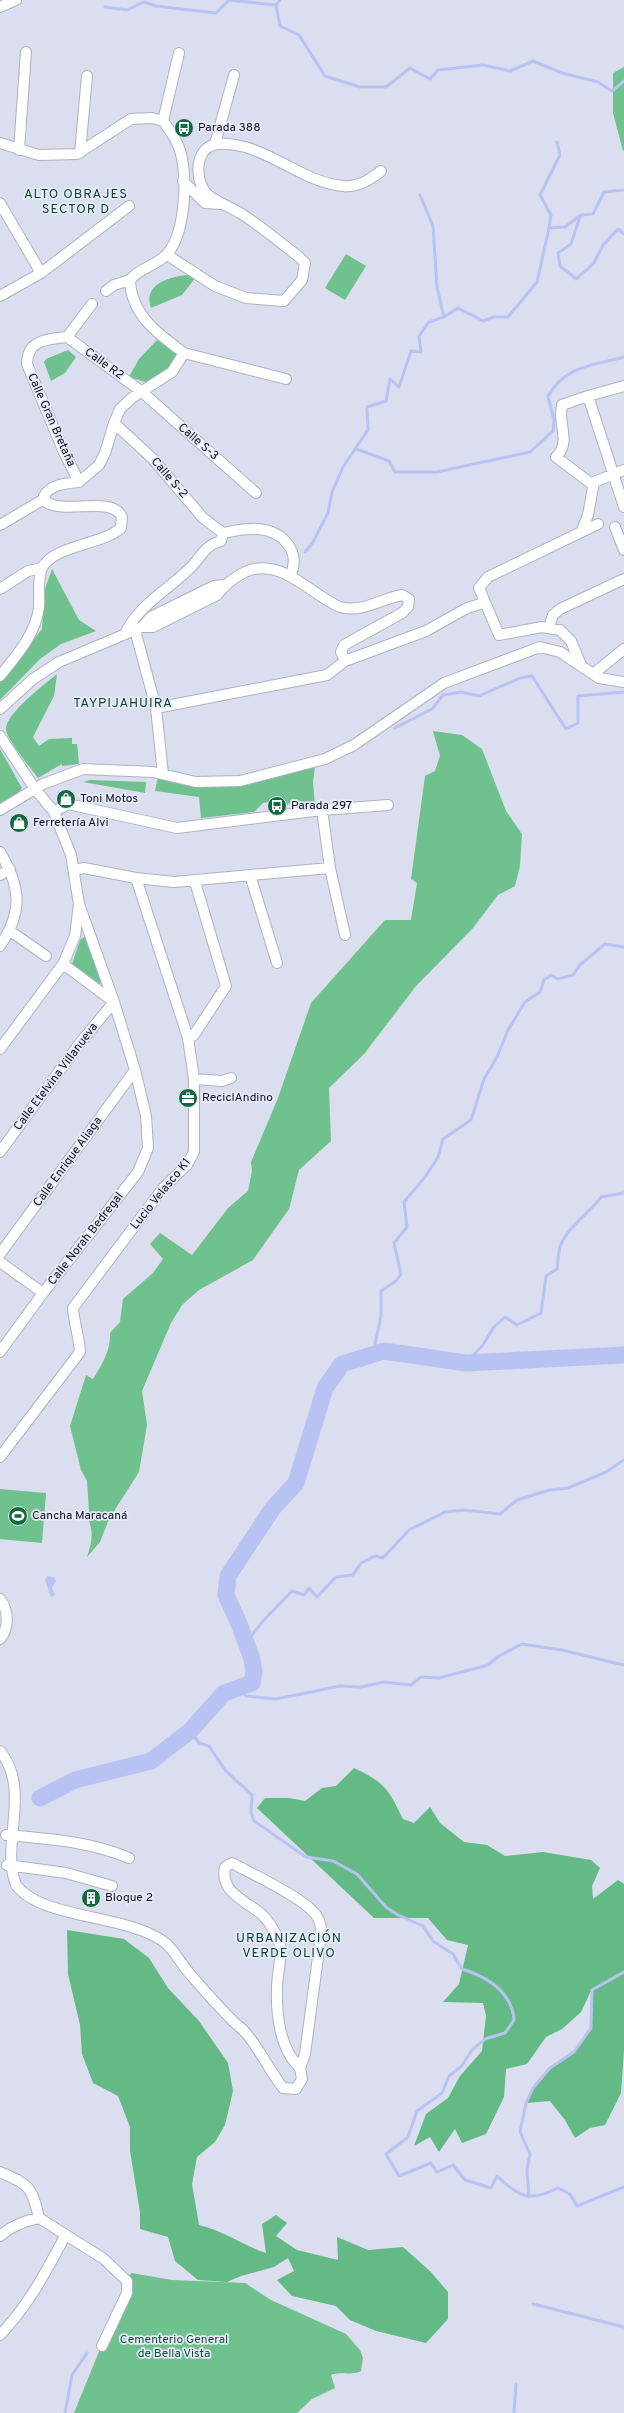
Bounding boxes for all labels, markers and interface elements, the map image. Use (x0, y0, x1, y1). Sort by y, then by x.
bus stop icon: Parada 388 (173, 117, 195, 139)
place label: Parada 388 (198, 120, 260, 136)
district label: ALTO OBRAJES SECTOR D (24, 187, 128, 218)
street label: Calle R2 (81, 344, 127, 384)
street label: Calle Gran Bretaña (23, 371, 79, 469)
street label: Calle S-3 (174, 420, 222, 464)
street label: Calle S-2 (147, 454, 191, 502)
district label: TAYPIJAHUIRA (73, 696, 173, 712)
shop icon: Toni Motos (55, 788, 77, 810)
place label: Toni Motos (80, 791, 138, 807)
bus stop icon: Parada 297 (266, 795, 288, 817)
place label: Parada 297 (291, 798, 352, 814)
shop icon: Ferretería Alvi (8, 812, 30, 834)
place label: Ferretería Alvi (33, 815, 109, 831)
street label: Calle Etelvina Villanueva (10, 1020, 102, 1134)
office icon: ReciclAndino (177, 1087, 199, 1109)
place label: ReciclAndino (202, 1090, 273, 1106)
street label: Calle Enrique Aliaga (30, 1114, 106, 1210)
street label: Lucio Velasco K1 (127, 1155, 195, 1233)
street label: Calle Norah Bedregal (45, 1189, 127, 1289)
sports icon: Cancha Maracaná (7, 1505, 29, 1527)
place label: Cancha Maracaná (32, 1508, 127, 1524)
building icon: Bloque 2 (80, 1887, 102, 1909)
place label: Bloque 2 (105, 1890, 153, 1906)
district label: URBANIZACIÓN VERDE OLIVO (236, 1929, 342, 1962)
park label: Cementerio General de Bella Vista (120, 2332, 228, 2362)

